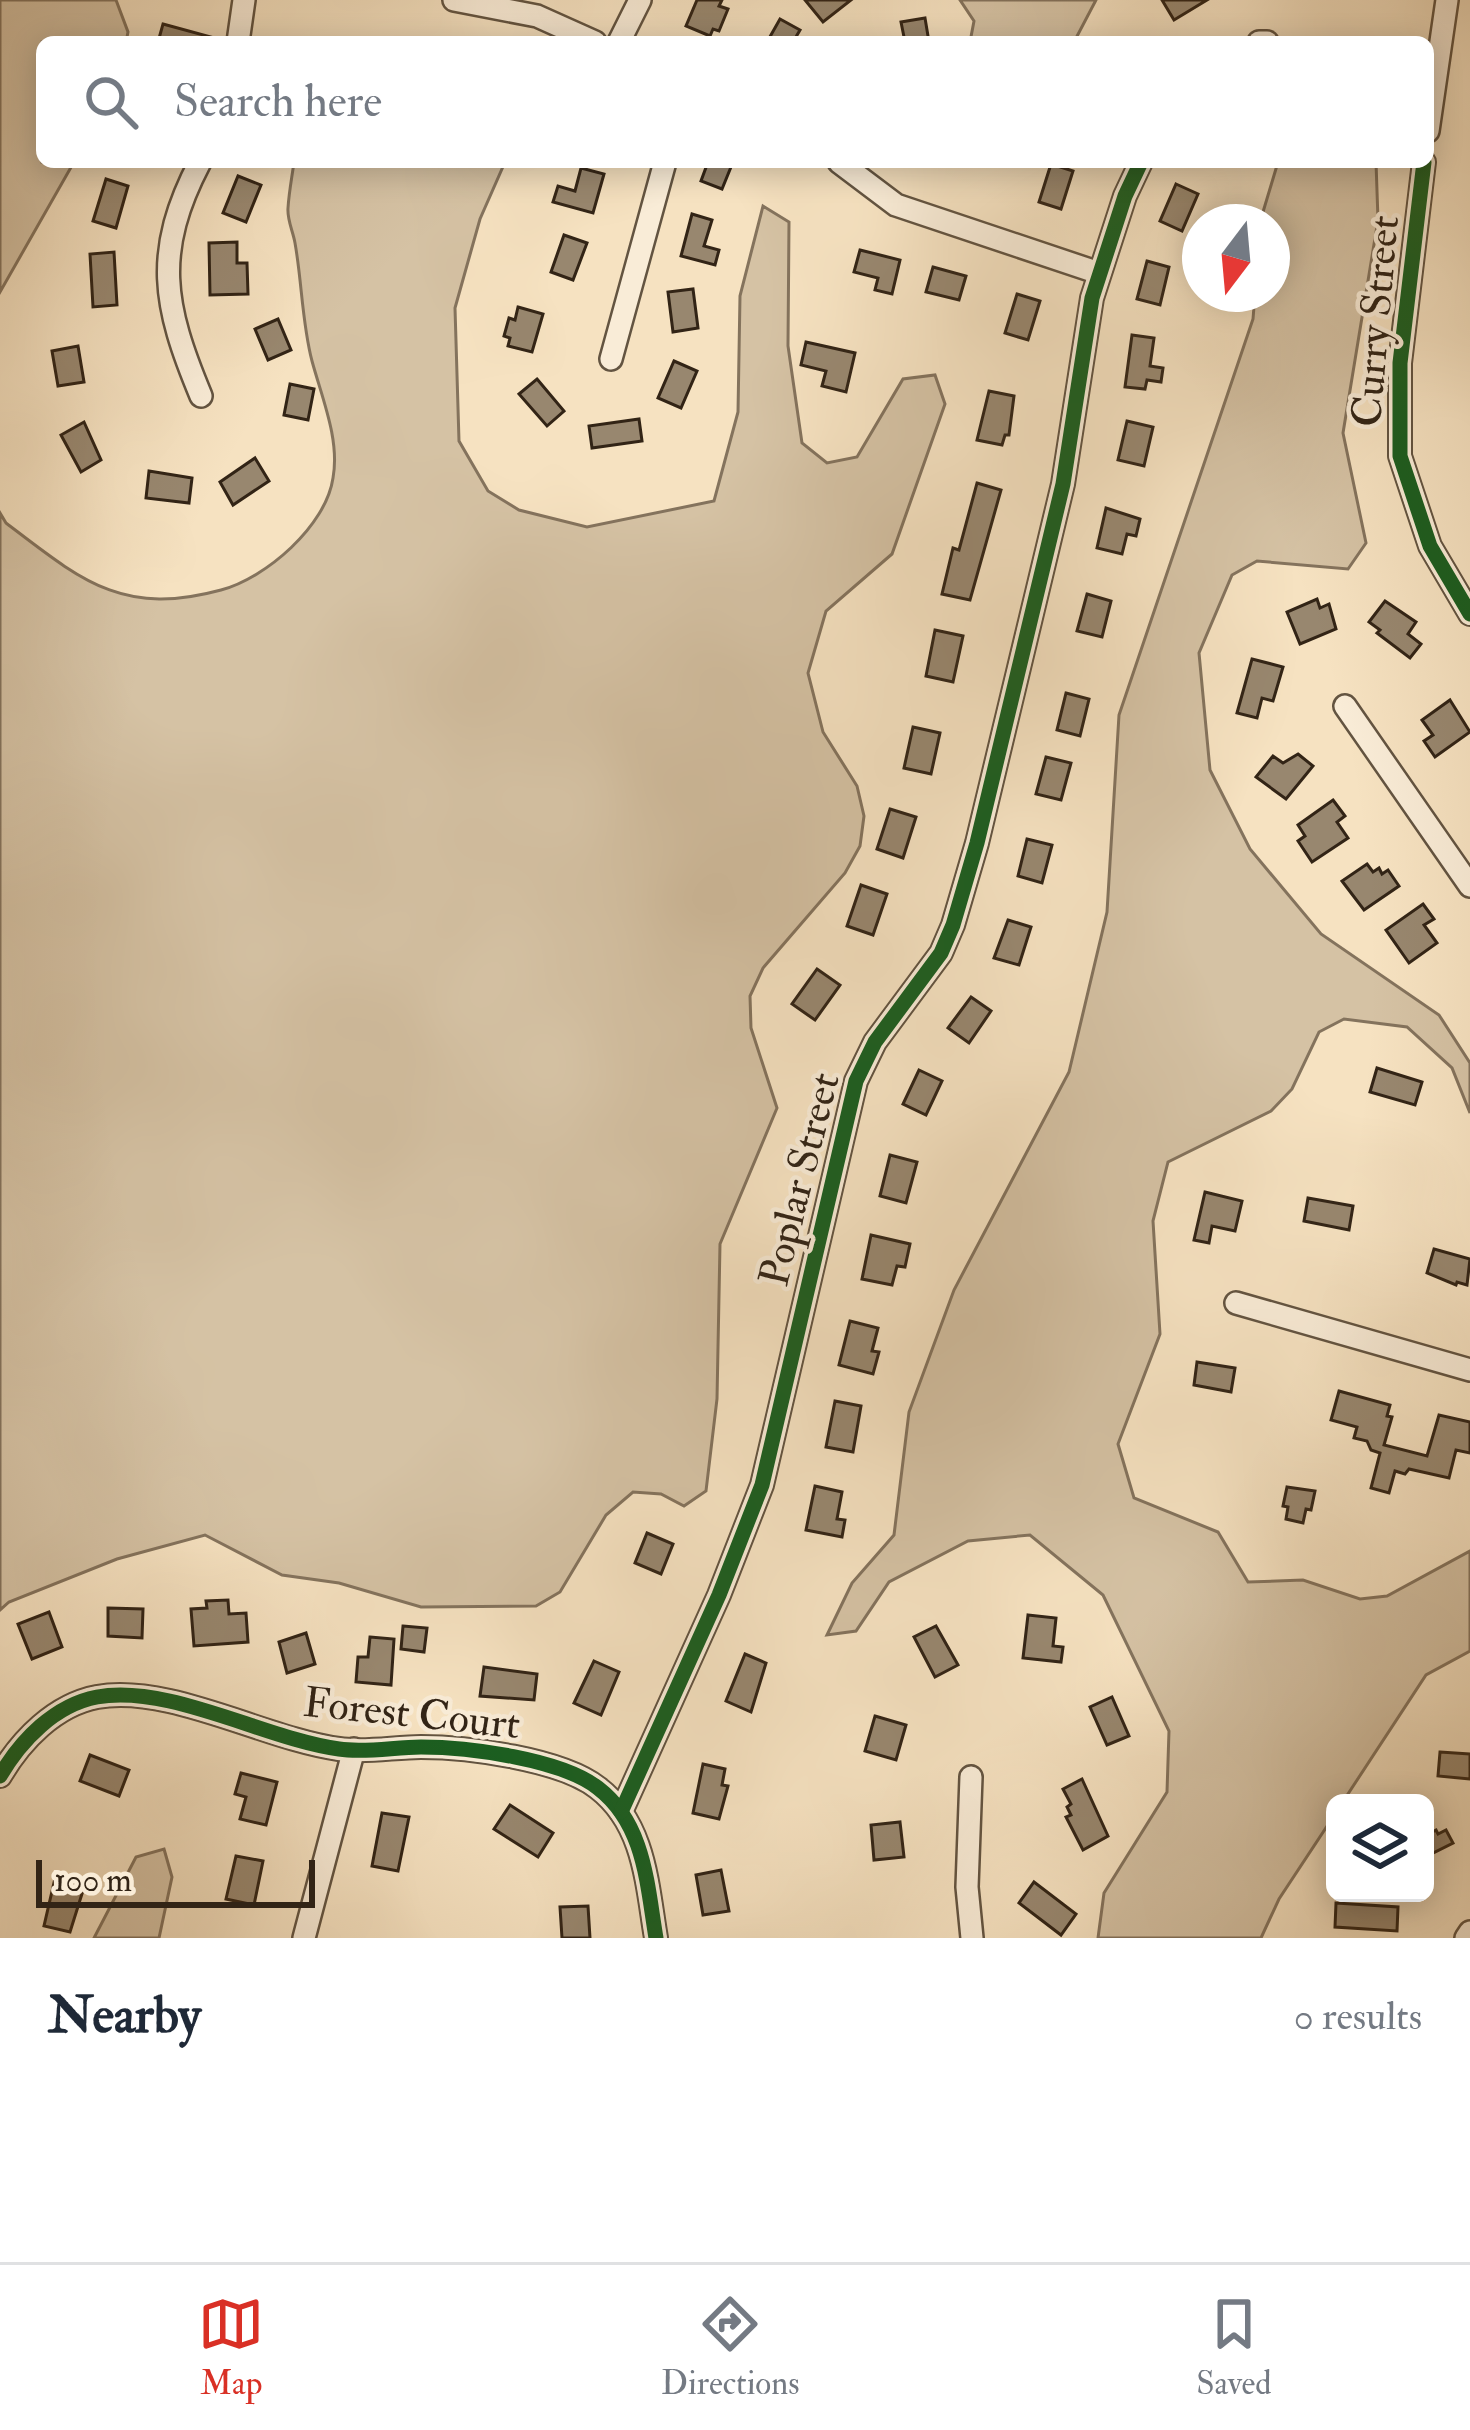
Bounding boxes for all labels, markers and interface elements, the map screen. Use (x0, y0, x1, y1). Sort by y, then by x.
search box (36, 36, 1434, 168)
icon: search (78, 69, 144, 135)
text: Search here (174, 74, 382, 130)
north arrow (1182, 204, 1290, 312)
street label: Curry Street (1341, 213, 1411, 429)
street label: Poplar Street (748, 1067, 852, 1292)
street label: Forest Court (301, 1677, 523, 1751)
map controls (1326, 1794, 1434, 1902)
button: layers (1326, 1794, 1434, 1902)
scale bar (36, 1854, 315, 1907)
text: 100 m (54, 1860, 132, 1901)
text: Nearby (48, 1984, 201, 2048)
text: 0 results (1294, 1992, 1422, 2041)
tab: Map (198, 2291, 264, 2404)
tab: Directions (661, 2291, 800, 2404)
tab: Saved (1196, 2291, 1272, 2404)

